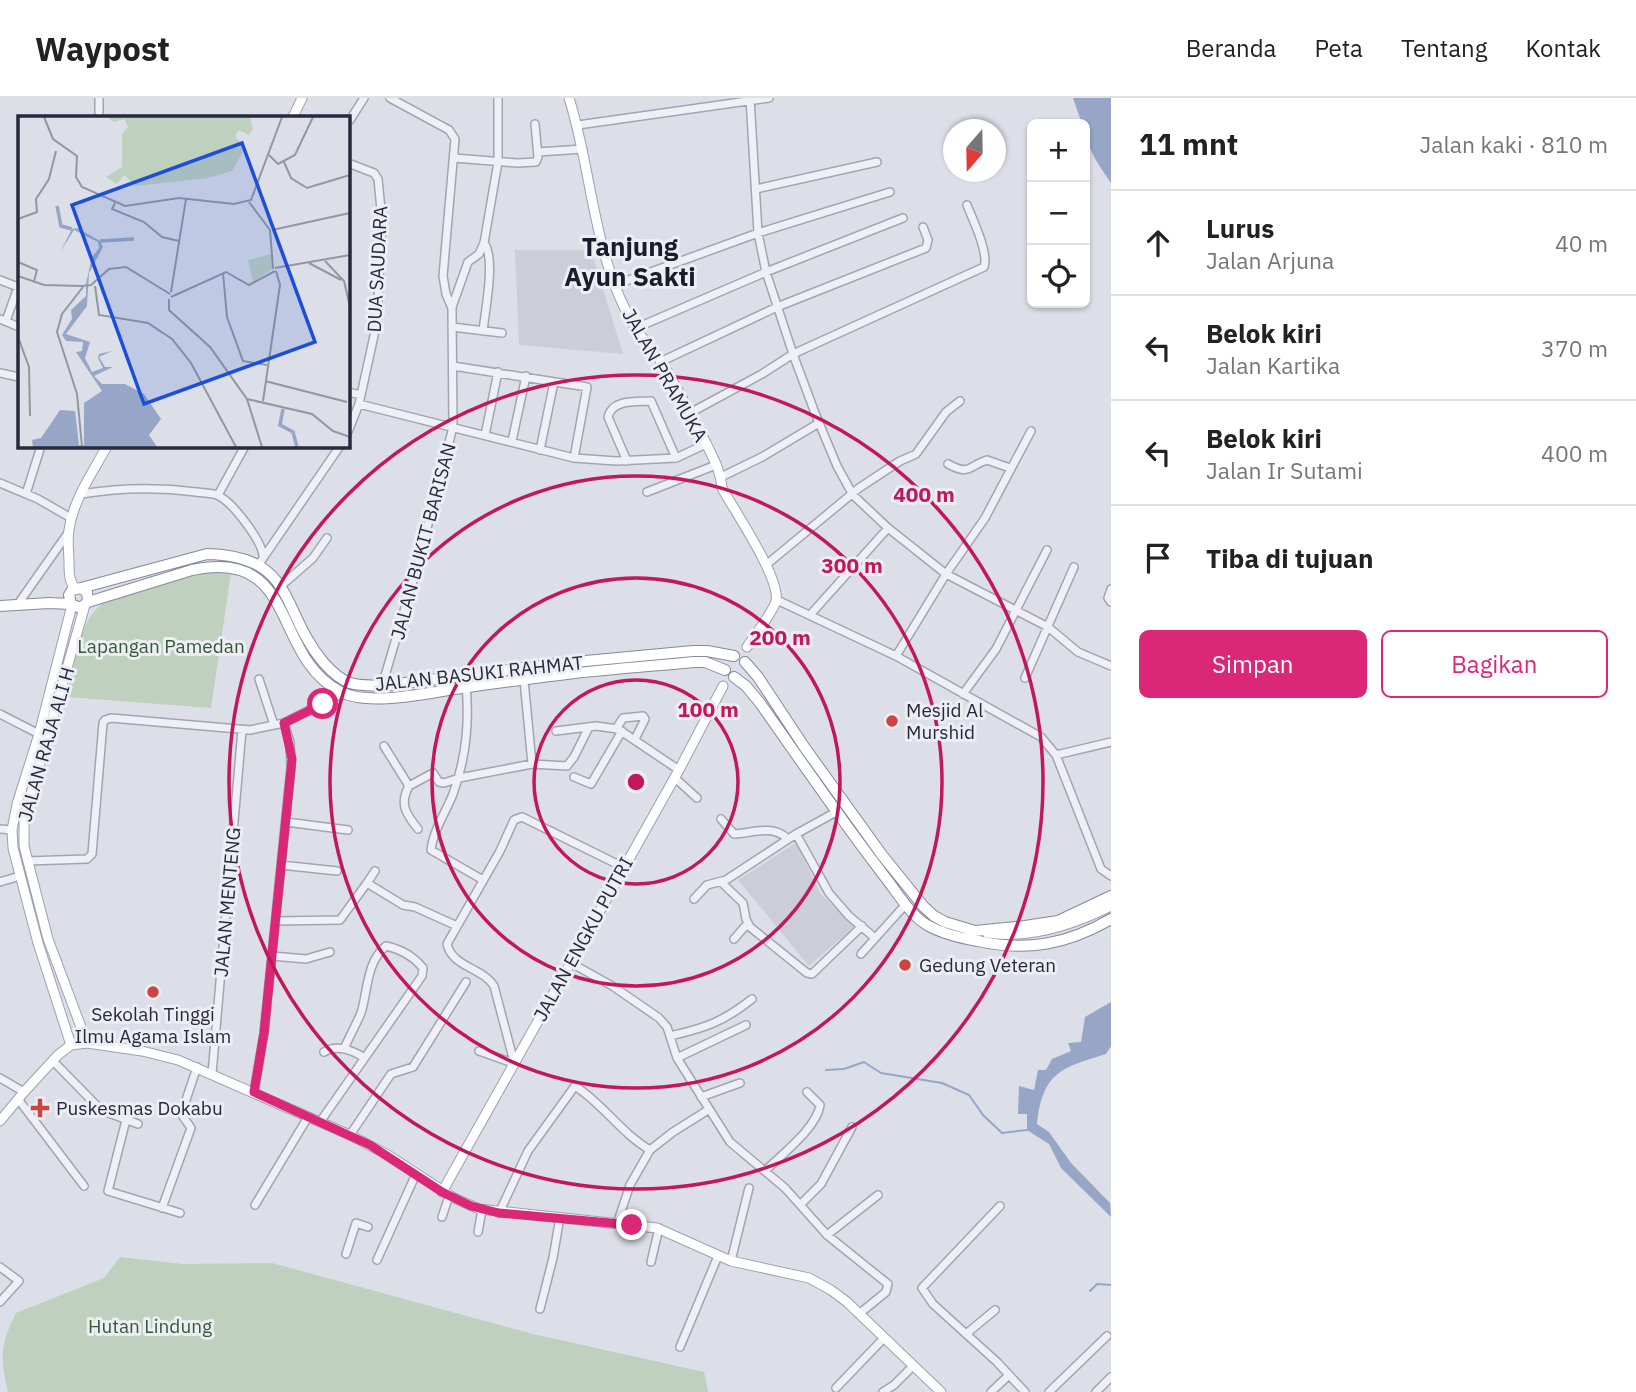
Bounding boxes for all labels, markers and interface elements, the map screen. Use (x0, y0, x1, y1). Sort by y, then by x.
text: Waypost (35, 27, 170, 70)
text: Beranda (1186, 32, 1276, 64)
text: Peta (1314, 32, 1363, 64)
text: Tentang (1401, 32, 1487, 64)
text: Kontak (1525, 32, 1601, 64)
inset map (18, 116, 350, 448)
north arrow (943, 119, 1006, 182)
map controls (1027, 119, 1090, 308)
button: + (1027, 119, 1090, 182)
text: 11 mnt (1139, 124, 1238, 163)
text: Jalan kaki · 810 m (1420, 129, 1608, 159)
button: − (1027, 182, 1090, 245)
street label: DUA SAUDARA (362, 205, 392, 333)
text: Lurus (1206, 211, 1274, 245)
icon: ahead (1139, 224, 1177, 262)
text: 40 m (1555, 228, 1608, 258)
district label: Tanjung Ayun Sakti (564, 229, 696, 293)
button: locate (1027, 245, 1090, 308)
text: Jalan Arjuna (1206, 245, 1334, 275)
street label: JALAN PRAMUKA (617, 304, 713, 446)
text: Belok kiri (1206, 316, 1322, 350)
icon: left (1139, 329, 1177, 367)
text: 370 m (1541, 333, 1608, 363)
text: Jalan Kartika (1206, 350, 1340, 380)
text: Belok kiri (1206, 421, 1322, 455)
icon: left (1139, 434, 1177, 472)
text: 400 m (1541, 438, 1608, 468)
street label: JALAN BUKIT BARISAN (385, 440, 461, 642)
text: Jalan Ir Sutami (1206, 455, 1363, 485)
text: 400 m (893, 480, 955, 508)
icon: arrive (1139, 539, 1177, 577)
text: Tiba di tujuan (1206, 541, 1373, 575)
text: 300 m (821, 551, 883, 579)
text: 200 m (749, 623, 811, 651)
button: Simpan (1139, 630, 1367, 698)
button: Bagikan (1381, 630, 1608, 698)
park label: Lapangan Pamedan (77, 634, 245, 658)
street label: JALAN BASUKI RAHMAT (374, 650, 584, 696)
street label: JALAN RAJA ALI H (12, 664, 80, 824)
route start (307, 688, 338, 719)
text: 100 m (677, 695, 739, 723)
place label: Mesjid Al Murshid (906, 698, 983, 744)
marker: Mesjid Al Murshid (884, 713, 900, 729)
centre of rings (624, 770, 648, 794)
street label: JALAN MENTENG (208, 826, 246, 978)
street label: JALAN ENGKU PUTRI (528, 853, 638, 1025)
place label: Gedung Veteran (919, 953, 1056, 977)
marker: Gedung Veteran (897, 957, 913, 973)
marker: Sekolah Tinggi Ilmu Agama Islam (145, 984, 161, 1000)
place label: Sekolah Tinggi Ilmu Agama Islam (75, 1002, 231, 1048)
place label: Puskesmas Dokabu (56, 1096, 223, 1120)
marker: Puskesmas Dokabu (30, 1098, 50, 1118)
route end (616, 1209, 647, 1240)
park label: Hutan Lindung (88, 1314, 212, 1338)

